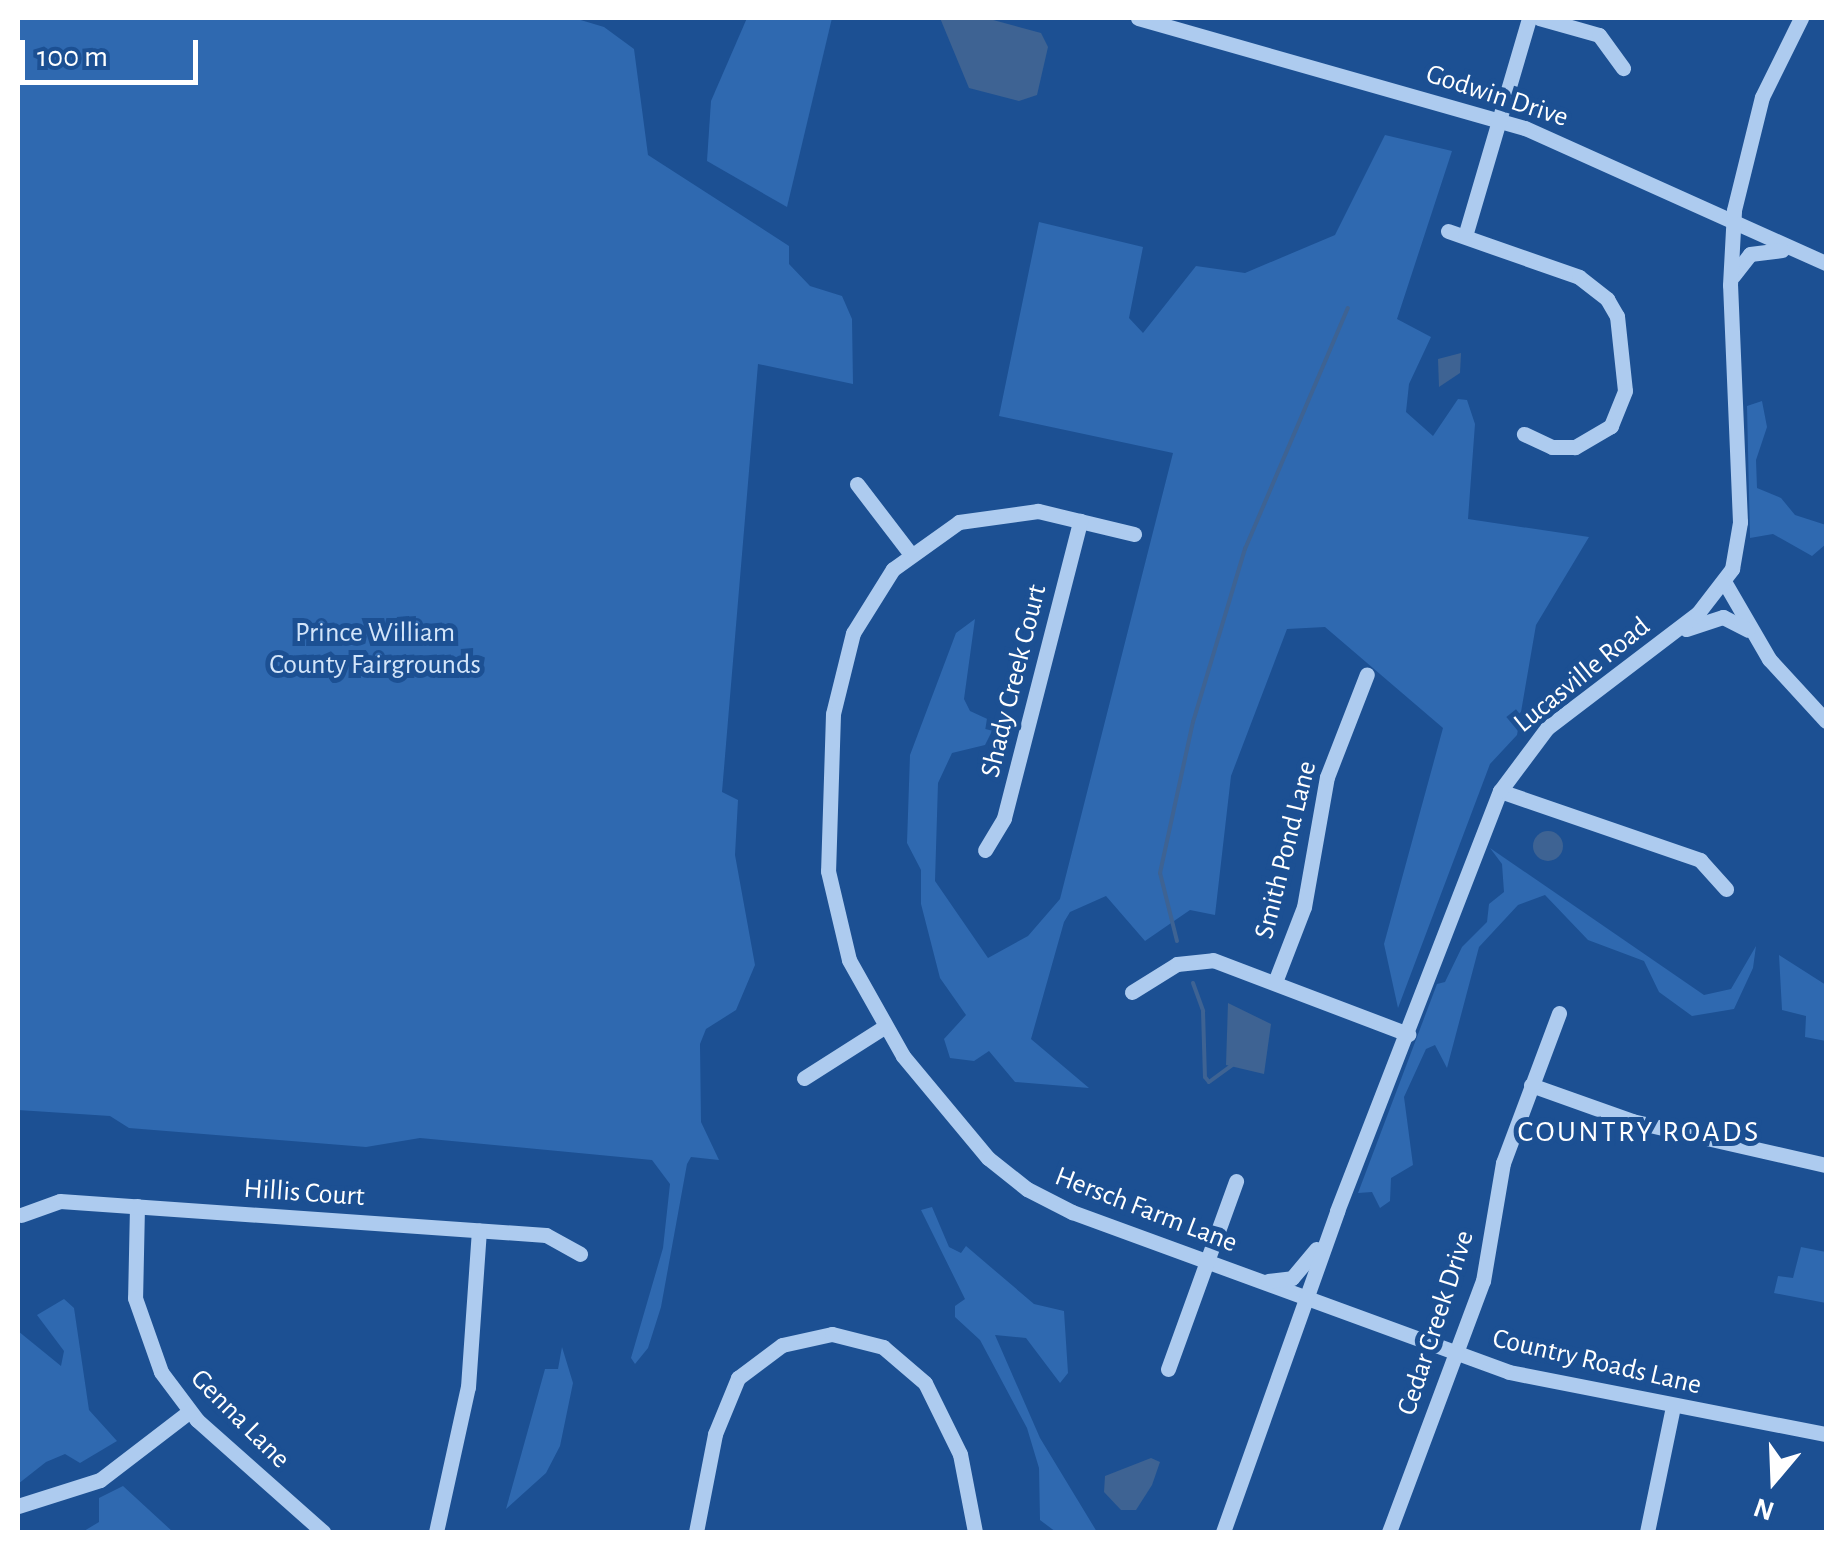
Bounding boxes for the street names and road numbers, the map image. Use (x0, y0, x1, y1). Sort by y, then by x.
street label: Godwin Drive (1422, 57, 1572, 135)
street label: Shady Creek Court (974, 581, 1054, 781)
street label: Lucasville Road (1507, 610, 1657, 740)
street label: Smith Pond Lane (1248, 757, 1324, 943)
street label: Hersch Farm Lane (1050, 1160, 1242, 1260)
street label: Hillis Court (242, 1172, 366, 1214)
street label: Cedar Creek Drive (1390, 1226, 1482, 1420)
street label: Country Roads Lane (1489, 1322, 1705, 1402)
street label: Genna Lane (183, 1362, 297, 1476)

